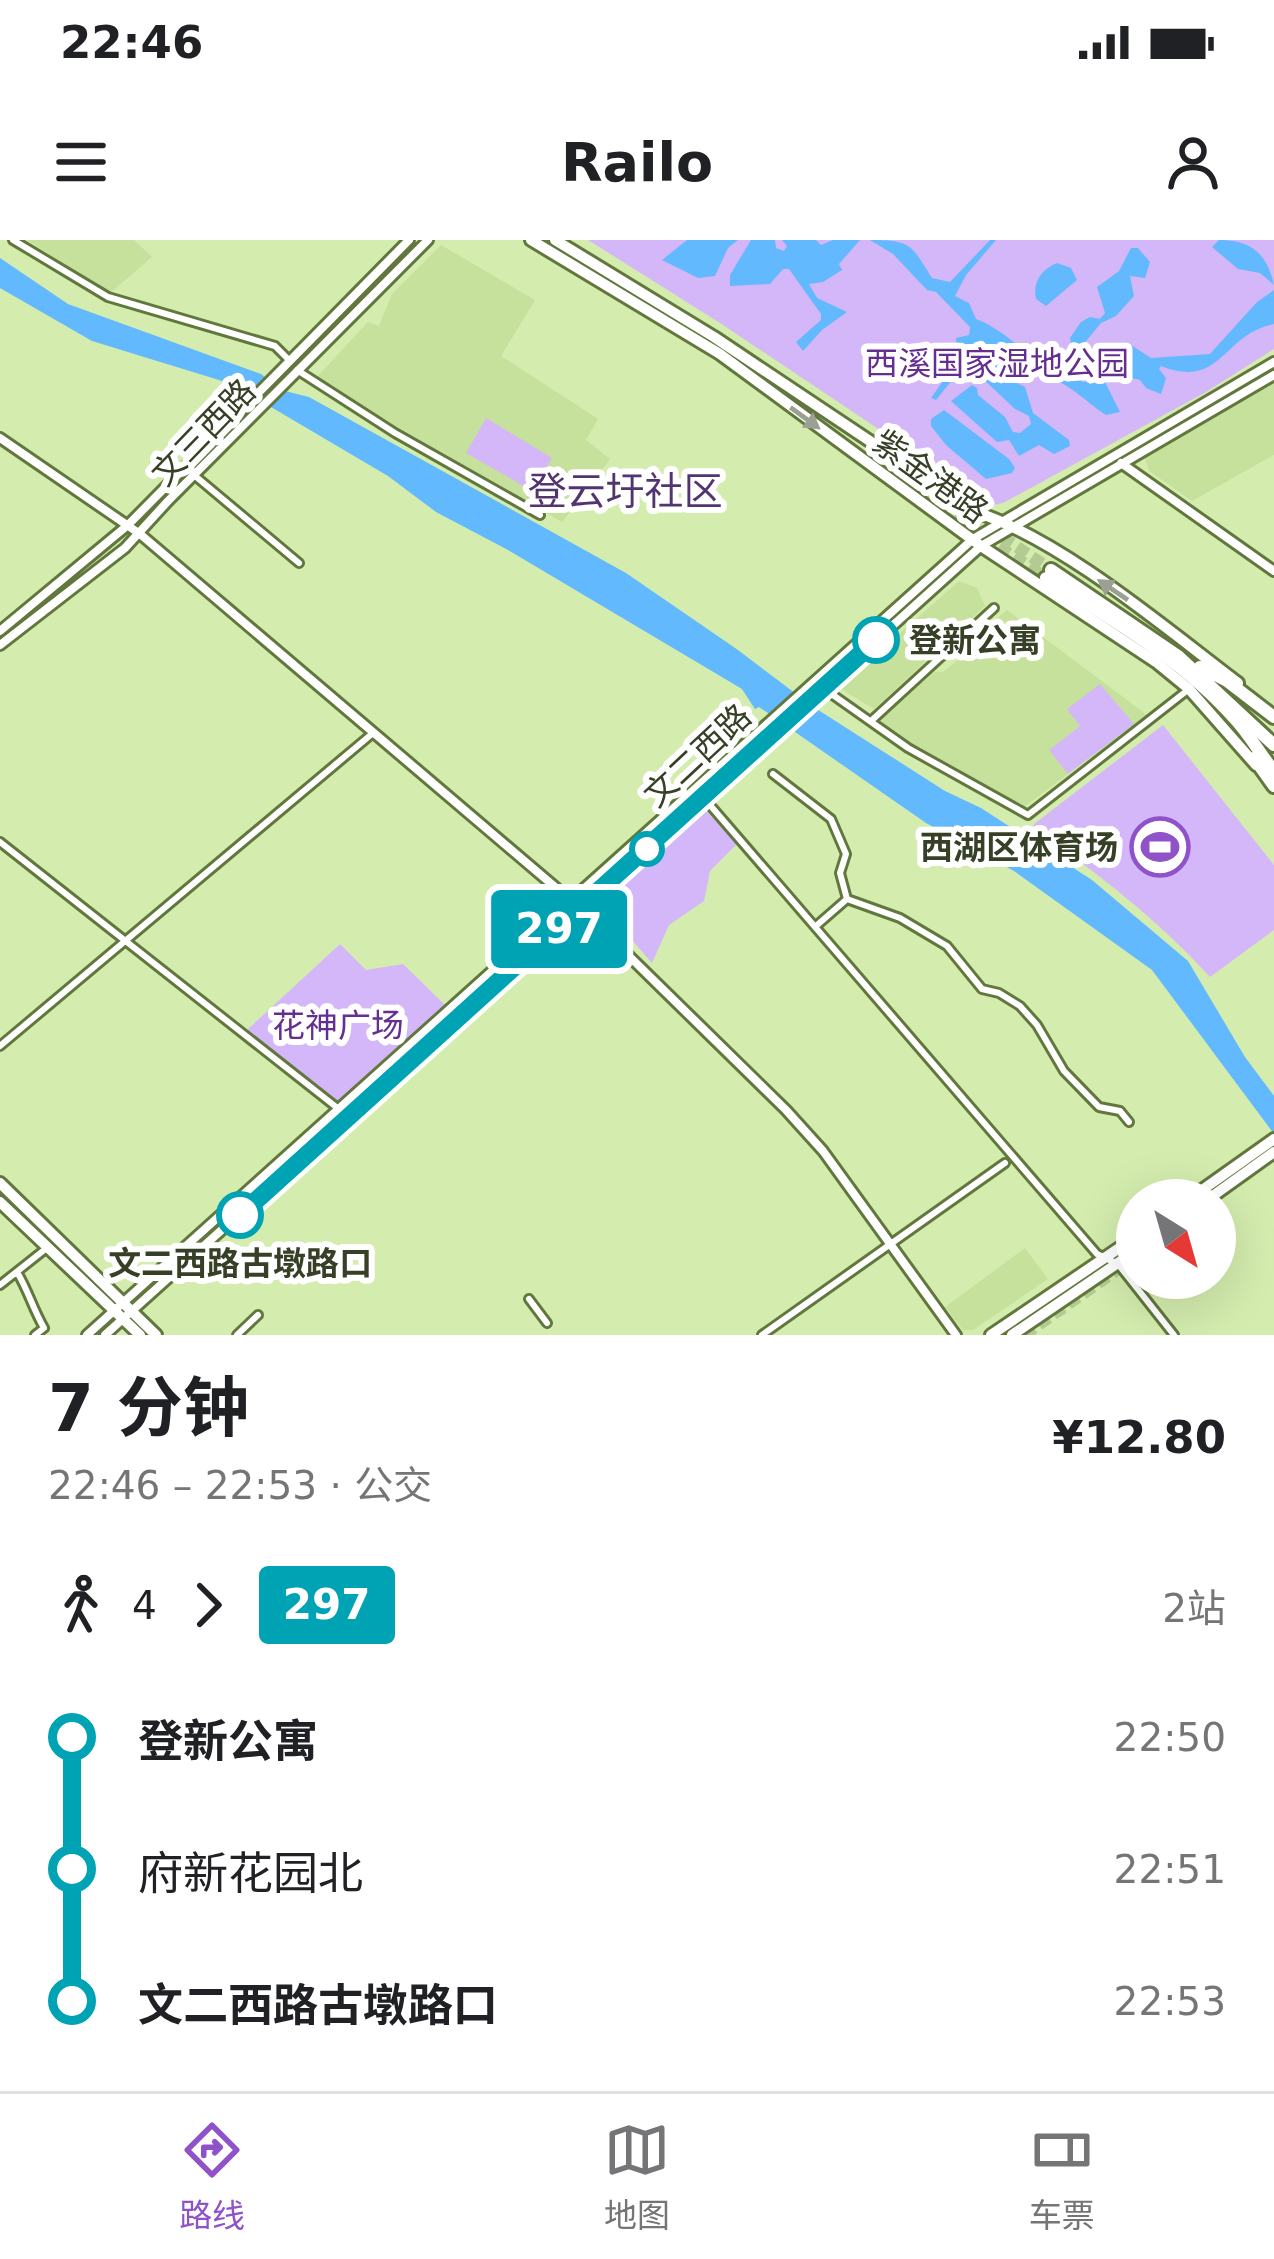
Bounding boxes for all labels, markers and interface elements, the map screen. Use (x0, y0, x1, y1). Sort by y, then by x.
text: 22:46 (60, 16, 203, 69)
icon: menu (48, 129, 114, 195)
icon: person (1160, 129, 1226, 195)
text: Railo (561, 131, 713, 194)
park label: 西溪国家湿地公园 (865, 344, 1129, 383)
street label: 文三西路 (143, 371, 263, 493)
one-way arrow (789, 405, 821, 429)
street label: 紫金港路 (866, 422, 996, 531)
district label: 登云圩社区 (527, 469, 723, 514)
one-way arrow (1097, 579, 1129, 602)
marker: 登新公寓 (854, 618, 898, 662)
place label: 登新公寓 (909, 621, 1041, 660)
street label: 文二西路 (636, 696, 759, 815)
sports icon: 西湖区体育场 (1129, 816, 1191, 878)
place label: 西湖区体育场 (920, 828, 1118, 867)
unlabelled marker (631, 833, 663, 865)
line badge: 297 (490, 890, 628, 968)
text: 297 (515, 904, 603, 953)
park label: 花神广场 (272, 1006, 404, 1045)
north arrow (1116, 1179, 1236, 1299)
map controls (1116, 1179, 1236, 1299)
marker: 文二西路古墩路口 (218, 1193, 262, 1237)
place label: 文二西路古墩路口 (108, 1244, 372, 1283)
text: 7 分钟 (48, 1370, 249, 1447)
text: ¥12.80 (1052, 1411, 1226, 1464)
text: 22:46 – 22:53 · 公交 (48, 1463, 432, 1508)
icon: walk (48, 1572, 114, 1638)
icon: forward (175, 1572, 241, 1638)
text: 297 (283, 1580, 371, 1629)
text: 4 (132, 1583, 157, 1628)
text: 2站 (1162, 1586, 1226, 1631)
text: 登新公寓 (138, 1715, 318, 1768)
text: 22:50 (1114, 1715, 1226, 1760)
text: 府新花园北 (138, 1847, 363, 1900)
text: 22:51 (1114, 1847, 1226, 1892)
text: 文二西路古墩路口 (138, 1979, 498, 2032)
text: 22:53 (1114, 1979, 1226, 2024)
tab: 路线 (179, 2117, 245, 2237)
tab: 地图 (604, 2117, 670, 2237)
tab: 车票 (1029, 2117, 1095, 2237)

